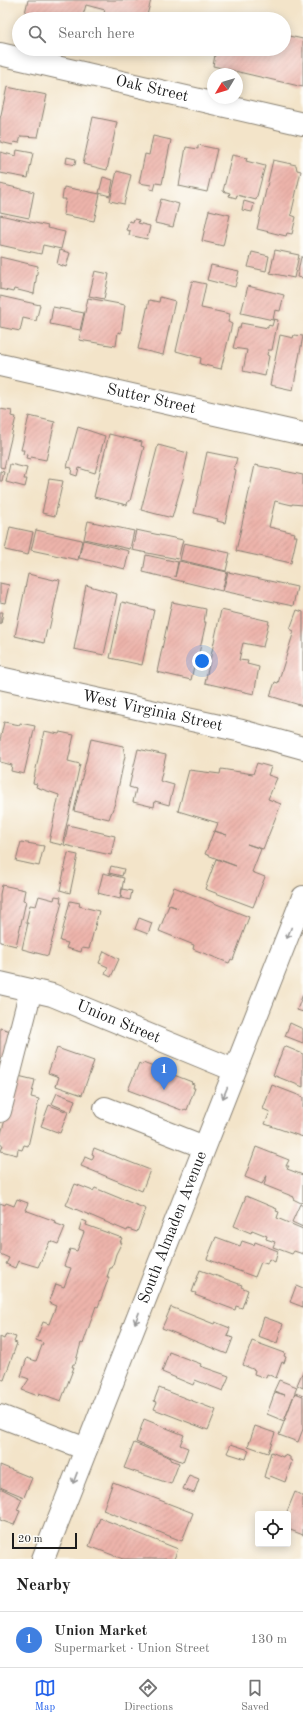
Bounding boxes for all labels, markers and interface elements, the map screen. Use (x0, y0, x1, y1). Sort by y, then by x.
search box (12, 12, 291, 56)
icon: search (26, 23, 48, 45)
text: Search here (58, 27, 135, 42)
north arrow (207, 68, 243, 104)
street label: Oak Street (114, 73, 190, 105)
street label: Sutter Street (105, 382, 197, 417)
your location (192, 651, 212, 671)
street label: West Virginia Street (81, 688, 224, 735)
one-way arrow (284, 926, 292, 938)
street label: Union Street (74, 998, 163, 1047)
pin: 1 (151, 1057, 177, 1090)
one-way arrow (221, 1086, 229, 1098)
street label: South Almaden Avenue (136, 1149, 210, 1306)
one-way arrow (133, 1312, 141, 1324)
one-way arrow (70, 1472, 78, 1484)
map controls (255, 1511, 291, 1547)
button: locate (255, 1511, 291, 1547)
scale bar (12, 1531, 77, 1550)
text: 20 m (18, 1534, 43, 1545)
text: Nearby (16, 1577, 71, 1594)
text: Union Market (54, 1624, 147, 1639)
text: 1 (25, 1633, 33, 1646)
text: 130 m (250, 1633, 287, 1646)
text: Supermarket · Union Street (54, 1642, 210, 1655)
tab: Map (34, 1677, 56, 1715)
tab: Directions (124, 1677, 173, 1715)
tab: Saved (241, 1677, 269, 1715)

